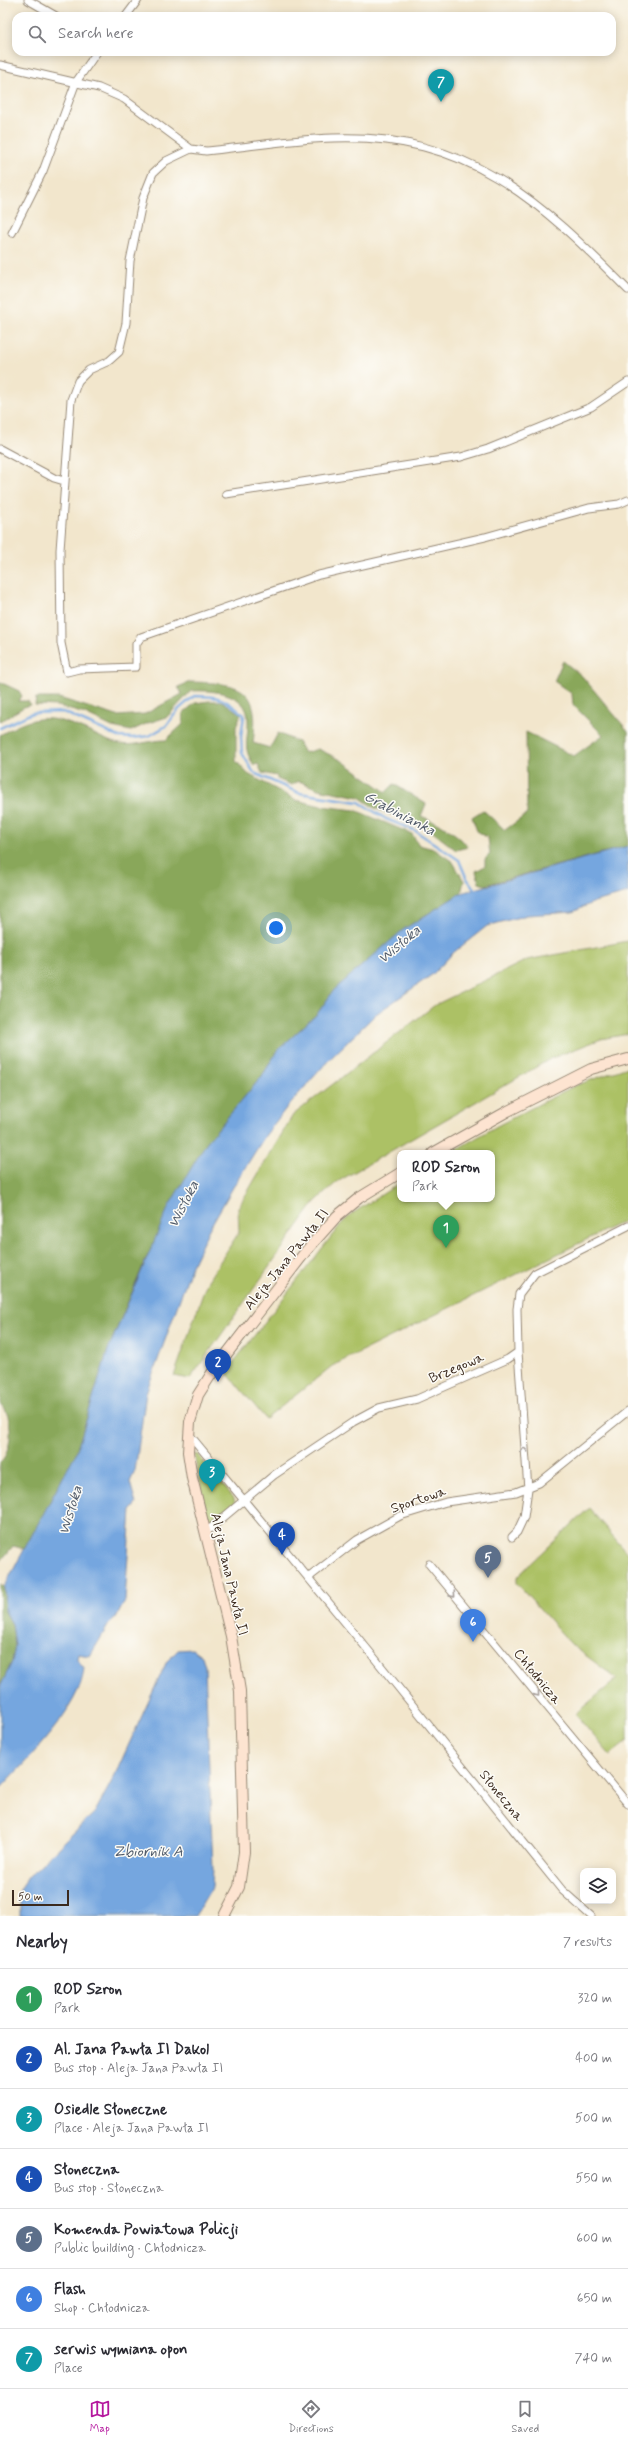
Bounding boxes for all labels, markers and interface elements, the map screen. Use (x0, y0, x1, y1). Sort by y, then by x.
search box (12, 12, 616, 56)
icon: search (26, 23, 48, 45)
text: Search here (58, 24, 134, 44)
pin: 7 (428, 69, 454, 102)
water label: Grabinianka (360, 787, 439, 841)
your location (266, 918, 286, 938)
water label: Wisłoka (374, 921, 426, 969)
popup (397, 1150, 495, 1202)
text: ROD Szron (412, 1158, 480, 1178)
water label: Wisłoka (164, 1177, 204, 1231)
text: Park (412, 1178, 438, 1195)
street label: Aleja Jana Pawła II (240, 1205, 333, 1314)
pin: 1 (433, 1215, 459, 1248)
street label: Brzegowa (426, 1348, 487, 1388)
pin: 2 (205, 1349, 231, 1382)
one-way arrow (520, 1447, 529, 1453)
pin: 3 (199, 1459, 225, 1492)
street label: Sportowa (388, 1482, 449, 1518)
water label: Wisłoka (54, 1483, 88, 1537)
street label: Aleja Jana Pawła II (206, 1511, 252, 1637)
pin: 4 (269, 1522, 295, 1555)
pin: 5 (475, 1545, 501, 1578)
one-way arrow (448, 1590, 456, 1598)
pin: 6 (460, 1609, 486, 1642)
street label: Chłodnicza (509, 1645, 565, 1709)
one-way arrow (532, 1690, 539, 1697)
street label: Słoneczna (475, 1766, 528, 1825)
water label: Zbiornik A (113, 1842, 183, 1862)
map controls (580, 1868, 616, 1904)
button: layers (580, 1868, 616, 1904)
scale bar (12, 1888, 69, 1907)
text: 50 m (18, 1890, 43, 1904)
text: Nearby (16, 1931, 68, 1953)
text: 7 results (563, 1934, 612, 1951)
text: ROD Szron (54, 1980, 122, 2000)
text: 1 (26, 1990, 32, 2007)
text: 320 m (578, 1990, 612, 2007)
text: Park (54, 2000, 80, 2017)
text: Al. Jana Pawła II Dakol (54, 2040, 209, 2060)
text: 2 (26, 2050, 32, 2067)
text: 400 m (575, 2050, 612, 2067)
text: Bus stop · Aleja Jana Pawła II (54, 2060, 223, 2077)
text: Osiedle Słoneczne (54, 2100, 167, 2120)
text: 3 (26, 2110, 32, 2127)
text: 500 m (575, 2110, 612, 2127)
text: Place · Aleja Jana Pawła II (54, 2120, 209, 2137)
text: Słoneczna (54, 2160, 119, 2180)
text: 4 (25, 2170, 33, 2187)
text: 550 m (576, 2170, 612, 2187)
text: Bus stop · Słoneczna (54, 2180, 164, 2197)
text: Komenda Powiatowa Policji (54, 2220, 238, 2240)
text: 5 (25, 2230, 33, 2247)
text: 600 m (576, 2230, 612, 2247)
text: Public building · Chłodnicza (54, 2240, 206, 2257)
text: Flash (54, 2280, 86, 2300)
text: 6 (26, 2290, 32, 2307)
text: 650 m (577, 2290, 612, 2307)
text: Shop · Chłodnicza (54, 2300, 150, 2317)
text: serwis wymiana opon (54, 2340, 188, 2360)
text: 7 (25, 2350, 33, 2367)
text: 740 m (575, 2350, 612, 2367)
text: Place (54, 2360, 83, 2377)
tab: Map (89, 2398, 111, 2436)
tab: Directions (288, 2398, 334, 2436)
tab: Saved (511, 2398, 539, 2436)

